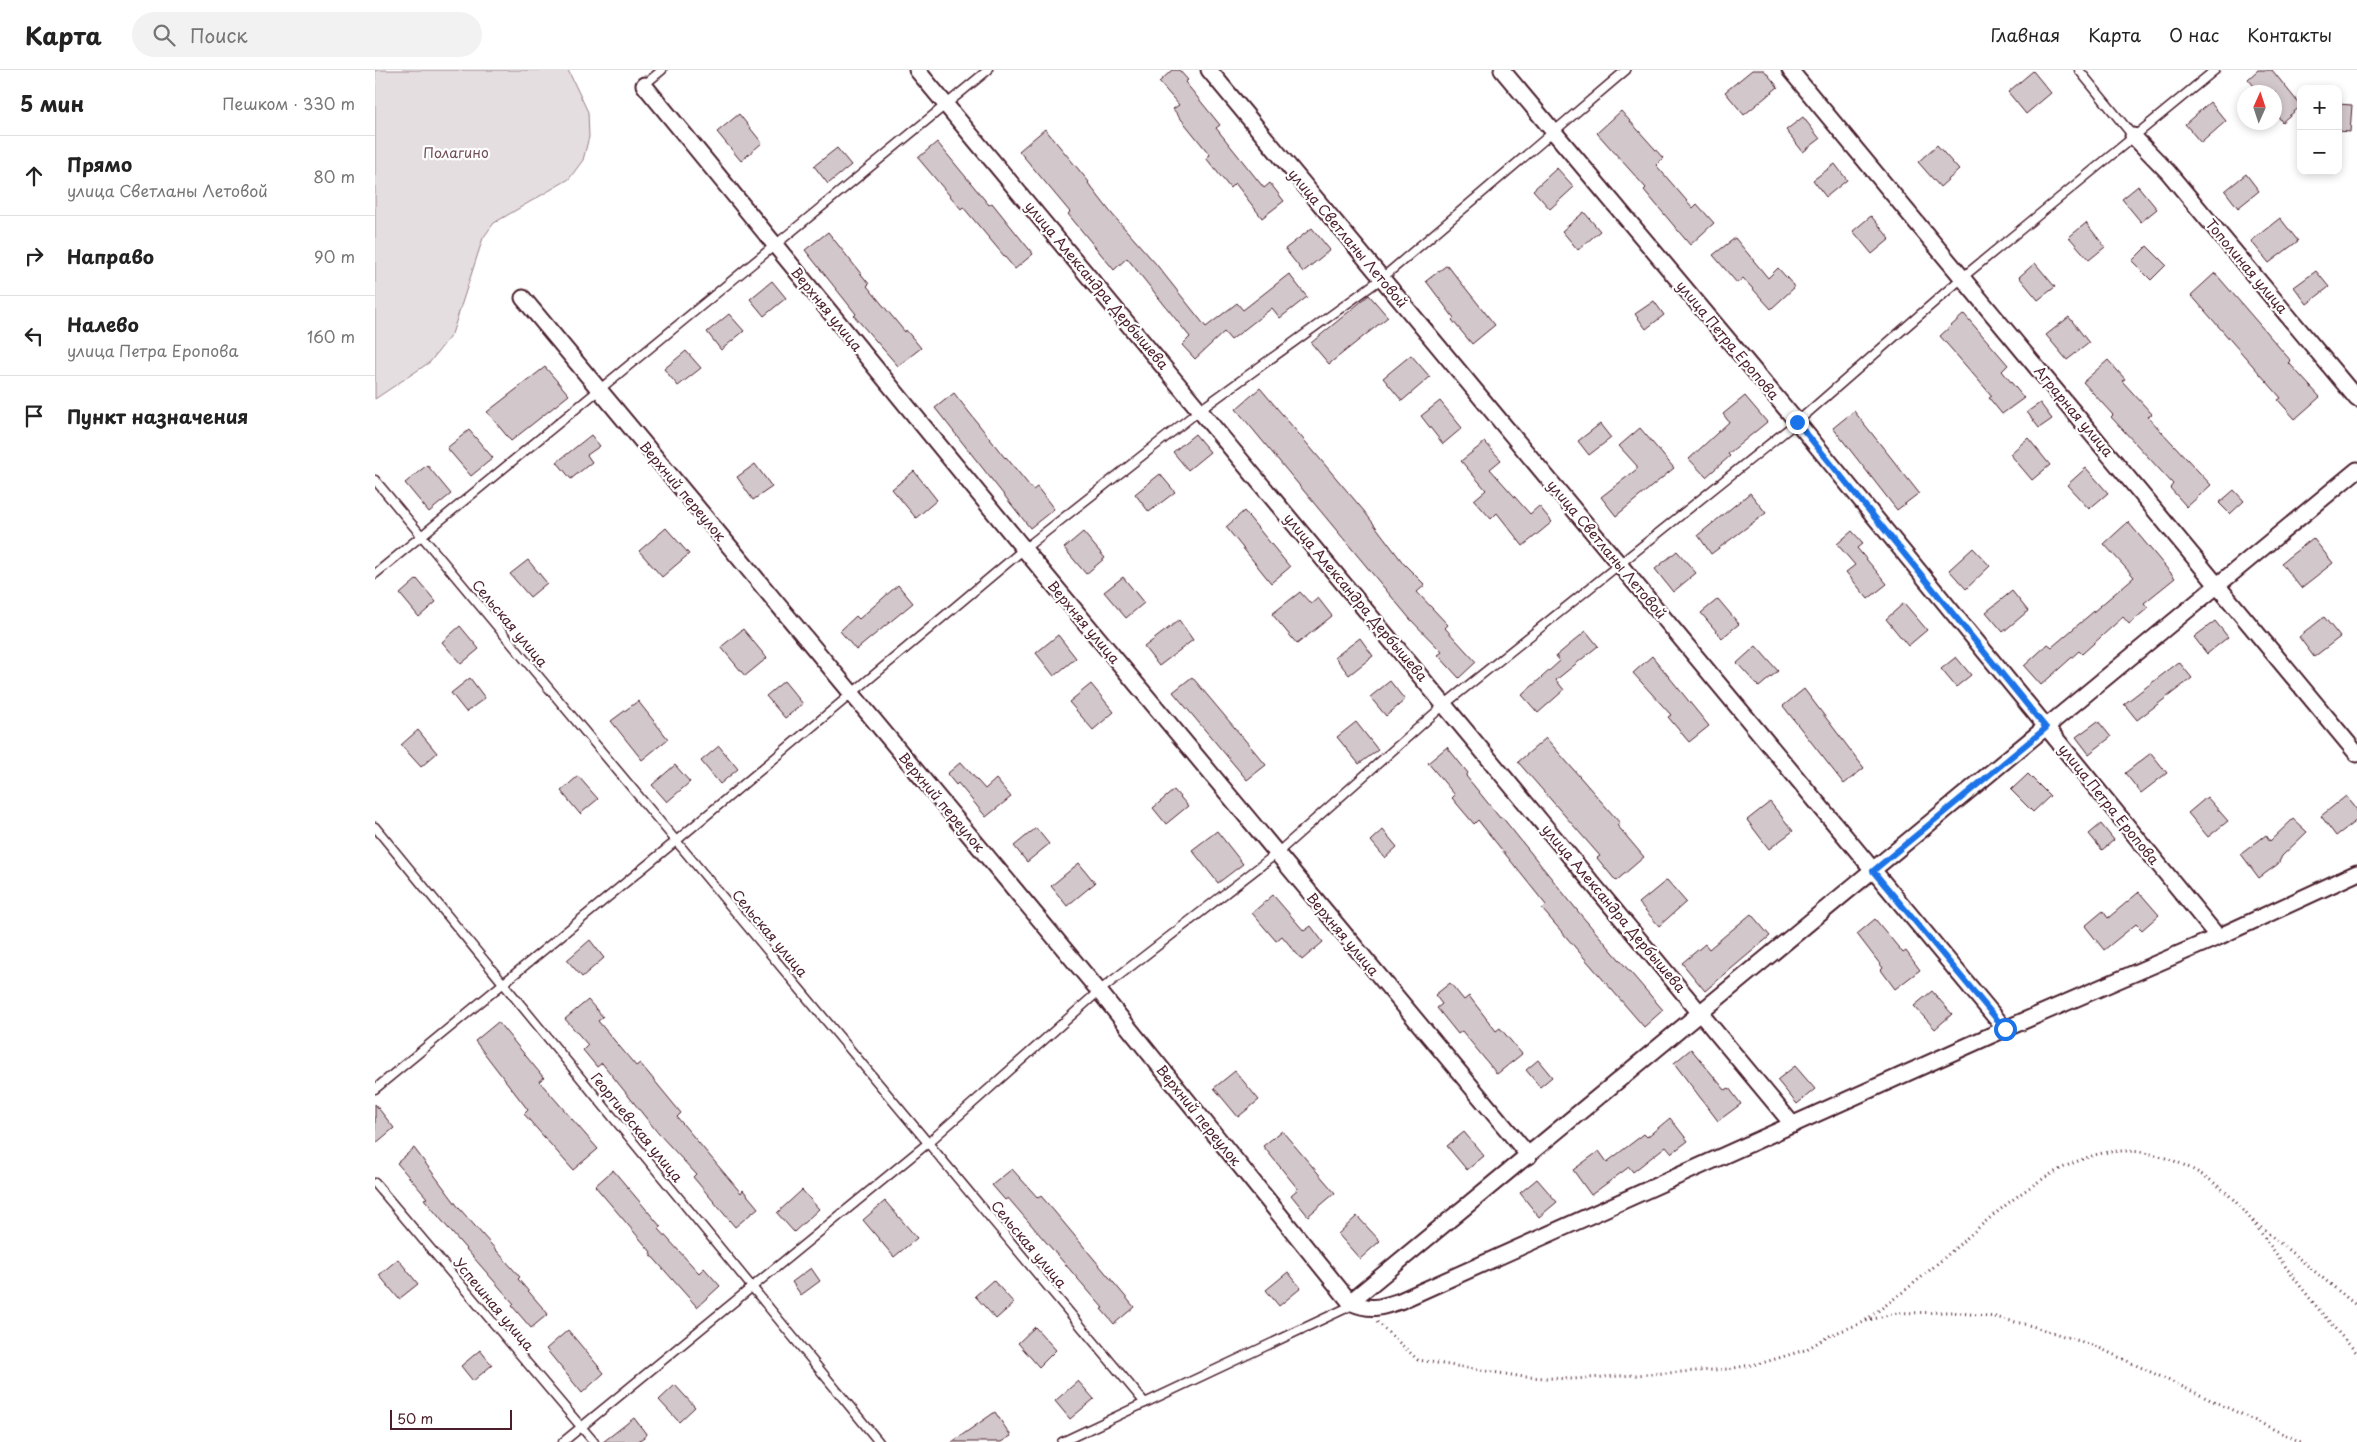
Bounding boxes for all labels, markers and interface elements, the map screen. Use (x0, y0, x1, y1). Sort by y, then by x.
search box (132, 12, 482, 57)
text: Карта (25, 17, 102, 53)
icon: search (150, 21, 178, 49)
text: Поиск (190, 21, 248, 49)
text: Главная (1991, 21, 2060, 48)
text: Карта (2088, 21, 2141, 48)
text: О нас (2169, 21, 2219, 48)
text: Контакты (2247, 21, 2332, 48)
north arrow (2237, 85, 2282, 130)
map controls (2297, 85, 2342, 175)
button: + (2297, 85, 2342, 130)
text: 5 мин (20, 87, 84, 119)
text: Пешком · 330 m (222, 91, 355, 115)
button: − (2297, 130, 2342, 175)
park label: Полагино (423, 142, 489, 163)
text: Прямо (67, 150, 132, 178)
icon: ahead (20, 162, 48, 190)
text: 80 m (313, 164, 355, 188)
street label: улица Светланы Летовой (1283, 164, 1413, 312)
text: улица Светланы Летовой (67, 178, 268, 202)
street label: улица Александра Дербышева (1020, 196, 1174, 374)
street label: Тополиная улица (2201, 214, 2293, 318)
icon: right (20, 242, 48, 270)
text: Направо (67, 242, 154, 270)
text: 90 m (314, 244, 355, 268)
street label: Верхняя улица (786, 262, 868, 356)
street label: улица Петра Еропова (1672, 276, 1784, 404)
text: Налево (67, 310, 139, 338)
icon: left (20, 322, 48, 350)
text: 160 m (307, 324, 355, 348)
text: улица Петра Еропова (67, 338, 238, 362)
street label: Аграрная улица (2030, 361, 2119, 461)
icon: arrive (20, 402, 48, 430)
text: Пункт назначения (67, 402, 248, 430)
route end (1786, 411, 1809, 434)
street label: Верхний переулок (635, 436, 732, 546)
street label: улица Светланы Летовой (1542, 475, 1672, 623)
street label: улица Александра Дербышева (1279, 508, 1433, 686)
street label: Сельская улица (467, 575, 553, 672)
street label: Верхняя улица (1043, 576, 1125, 668)
street label: улица Петра Еропова (2054, 739, 2165, 869)
street label: Верхний переулок (894, 747, 991, 857)
street label: улица Александра Дербышева (1537, 819, 1691, 997)
street label: Сельская улица (727, 885, 813, 982)
street label: Верхняя улица (1302, 888, 1384, 980)
route start (1994, 1018, 2017, 1041)
street label: Верхний переулок (1152, 1060, 1247, 1171)
street label: Георгиевская улица (586, 1068, 688, 1187)
street label: Сельская улица (986, 1196, 1072, 1293)
street label: Успешная улица (449, 1253, 539, 1355)
scale bar (390, 1407, 513, 1430)
text: 50 m (397, 1408, 433, 1429)

